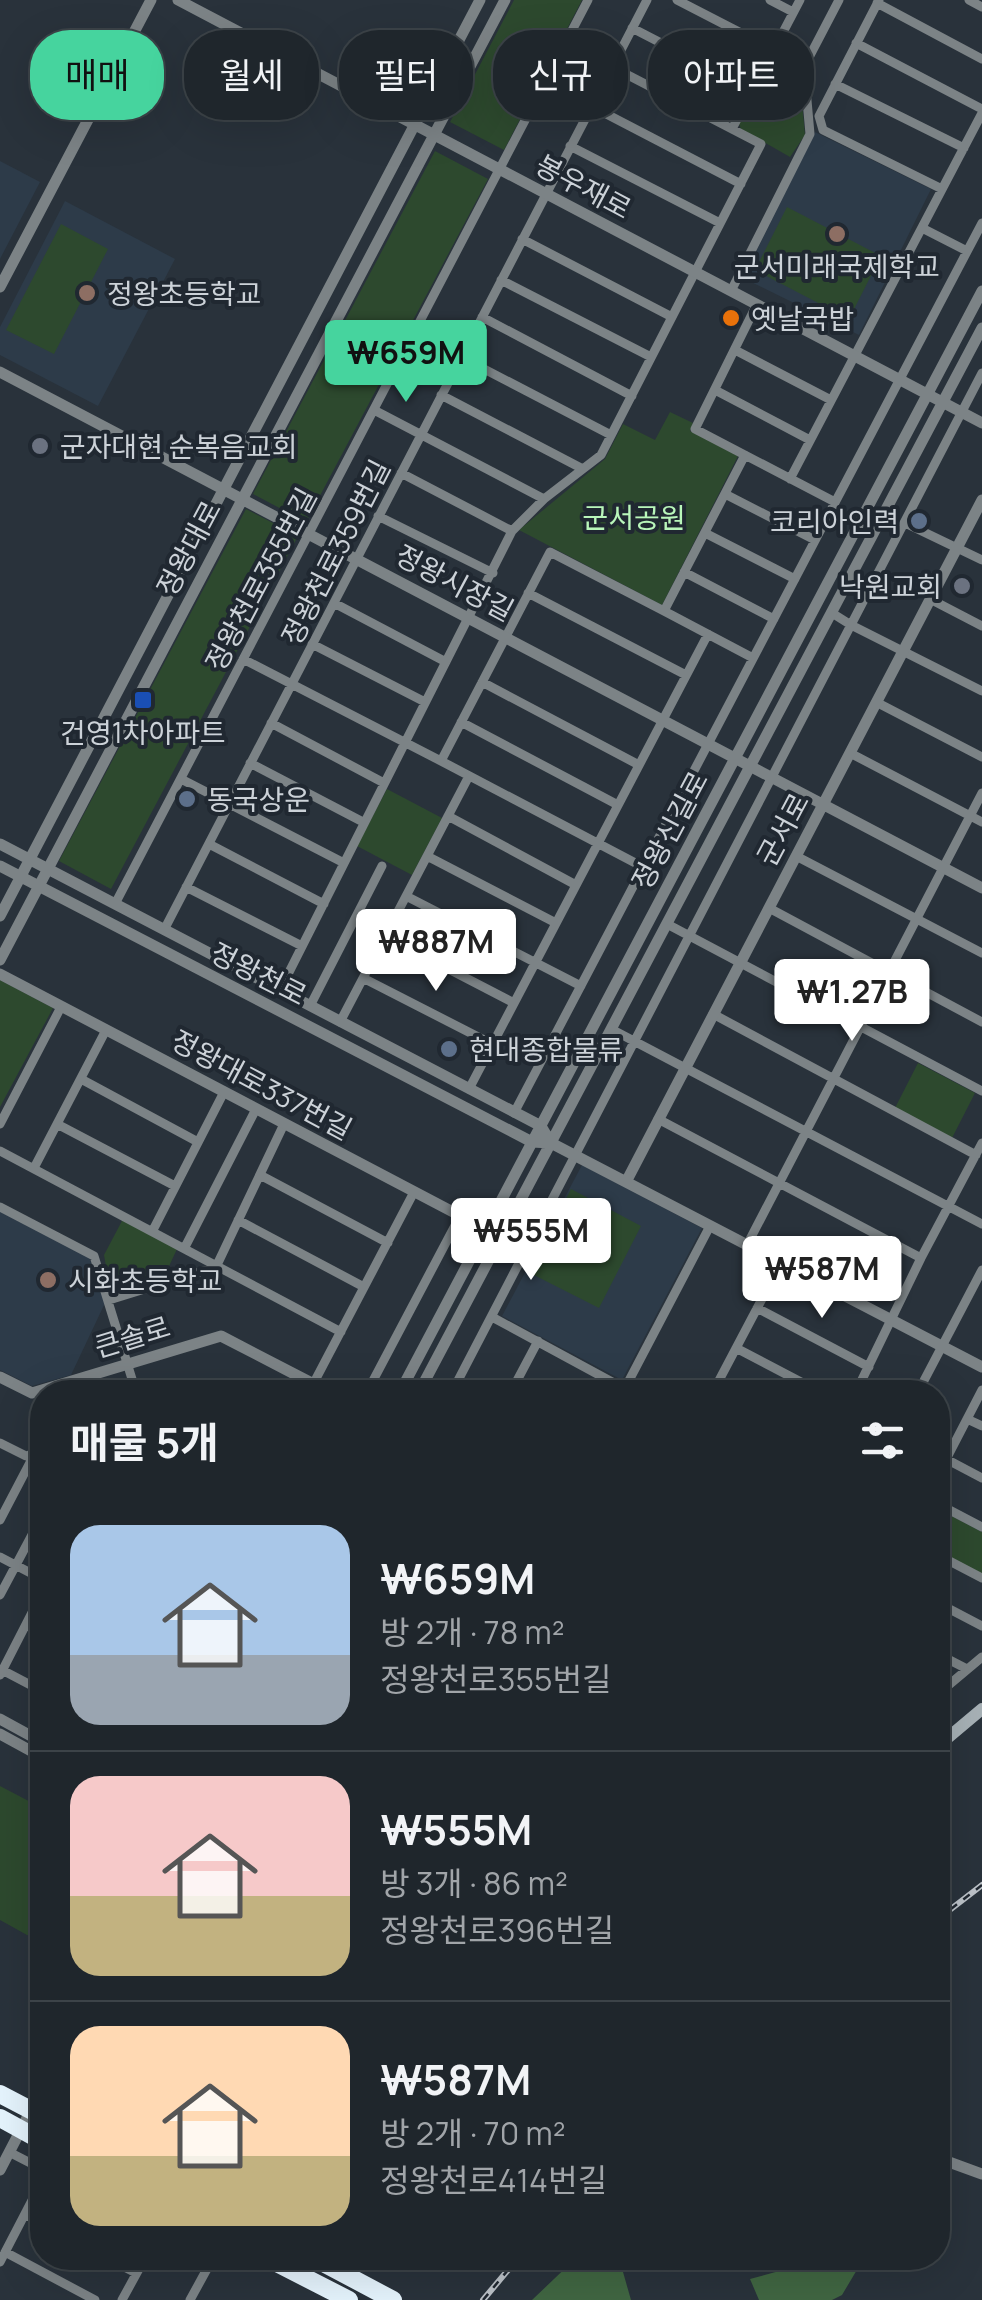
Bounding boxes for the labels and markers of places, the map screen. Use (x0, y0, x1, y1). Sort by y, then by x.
marker: 군서미래국제학교 (826, 223, 848, 245)
place label: 군서미래국제학교 (734, 247, 940, 285)
place label: 정왕초등학교 (107, 274, 262, 312)
marker: 정왕초등학교 (76, 282, 98, 304)
place label: 옛날국밥 (751, 299, 854, 337)
marker: 옛날국밥 (720, 307, 742, 329)
pin: ₩659M (336, 320, 476, 405)
place label: 군자대현 순복음교회 (60, 427, 297, 465)
marker: 군자대현 순복음교회 (29, 435, 51, 457)
place label: 코리아인력 (770, 502, 899, 540)
marker: 코리아인력 (908, 510, 930, 532)
place label: 낙원교회 (839, 567, 942, 605)
marker: 낙원교회 (951, 575, 973, 597)
marker: 건영1차아파트 (132, 689, 154, 711)
place label: 건영1차아파트 (60, 713, 226, 751)
place label: 동국상운 (207, 780, 310, 818)
marker: 동국상운 (176, 788, 198, 810)
pin: ₩887M (366, 909, 506, 994)
pin: ₩1.27B (771, 959, 933, 1044)
place label: 현대종합물류 (469, 1030, 624, 1068)
marker: 현대종합물류 (438, 1038, 460, 1060)
pin: ₩555M (461, 1198, 601, 1283)
pin: ₩587M (752, 1236, 892, 1321)
place label: 시화초등학교 (68, 1261, 223, 1299)
marker: 시화초등학교 (37, 1269, 59, 1291)

